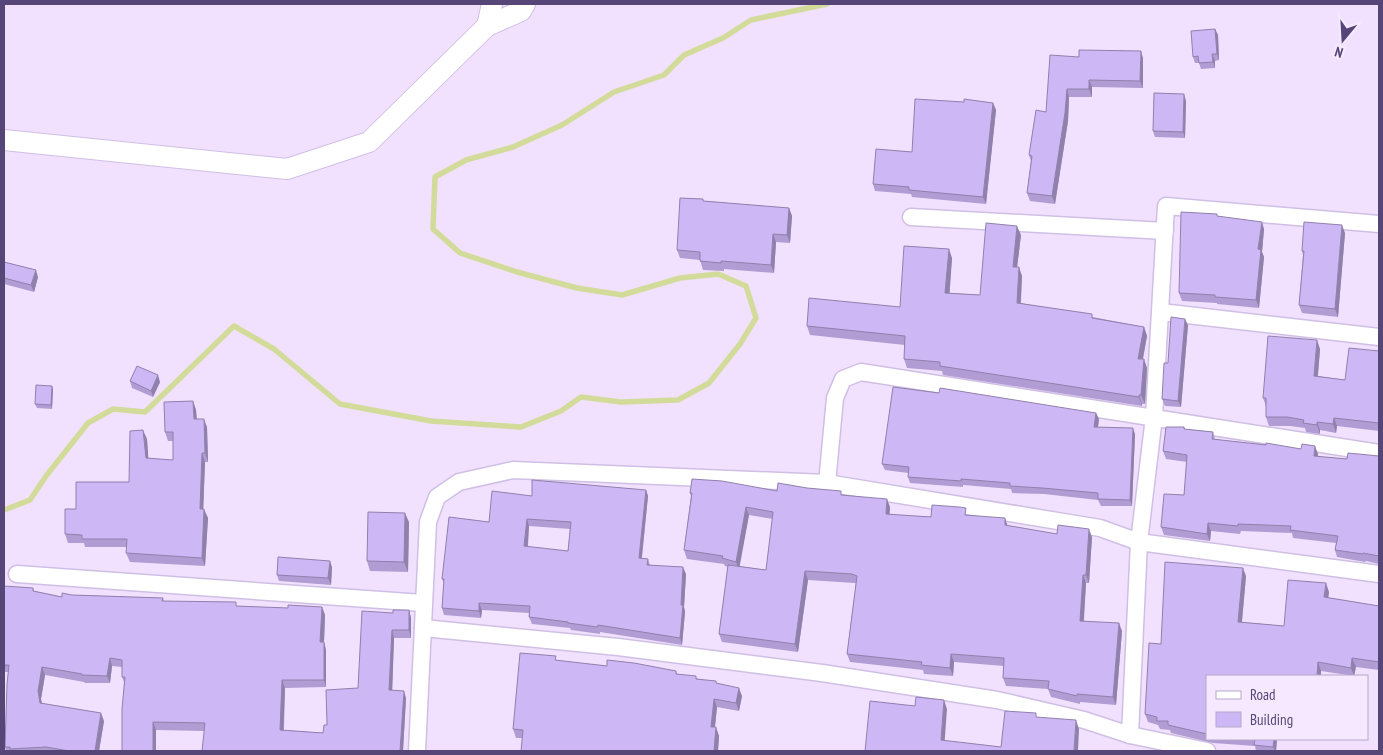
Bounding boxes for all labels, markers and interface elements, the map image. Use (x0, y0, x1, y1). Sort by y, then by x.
north arrow (1318, 15, 1368, 65)
text: N (1333, 43, 1345, 62)
legend (1206, 675, 1368, 740)
text: Road (1250, 685, 1276, 704)
text: Building (1250, 710, 1293, 729)

